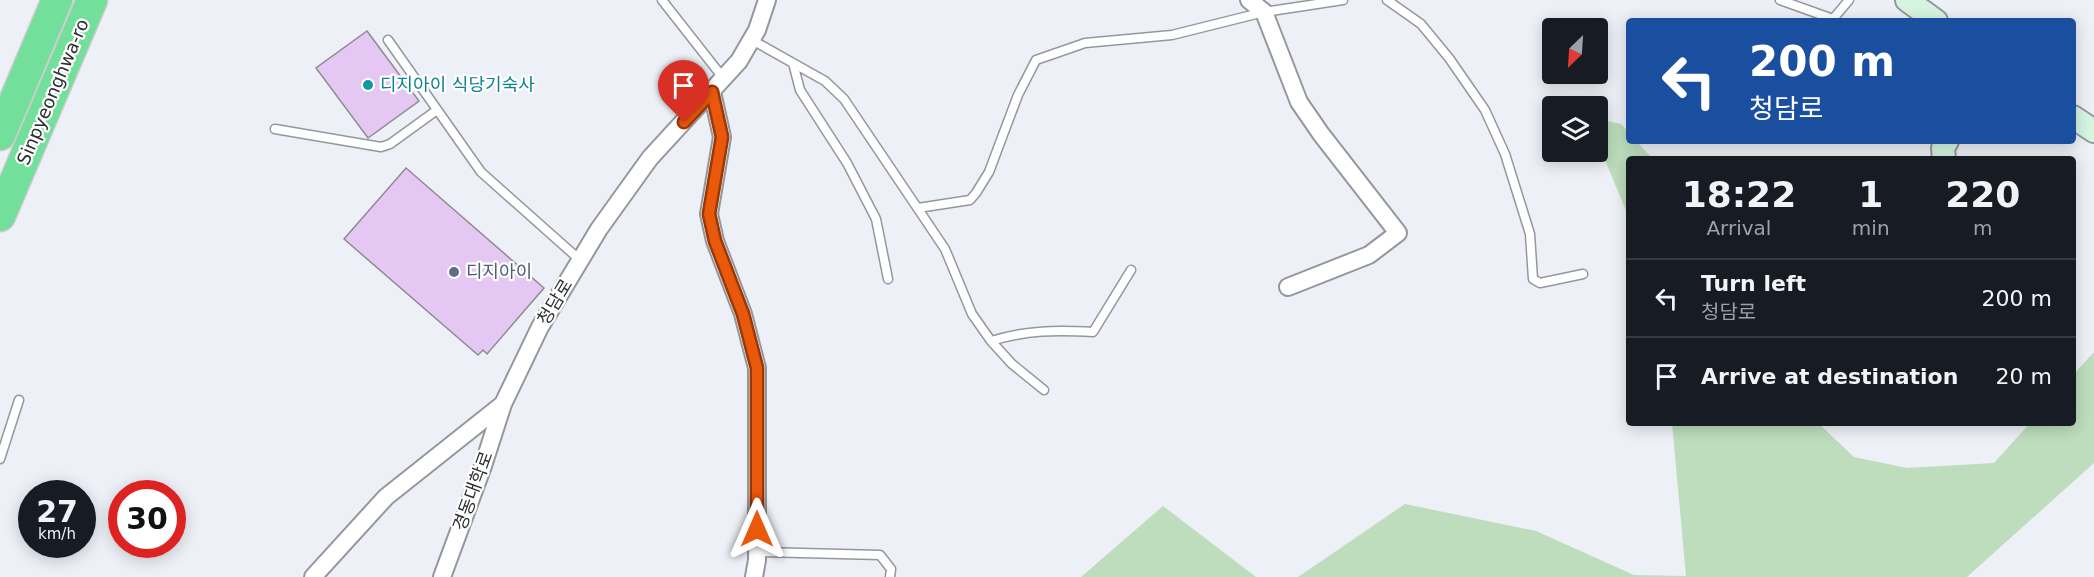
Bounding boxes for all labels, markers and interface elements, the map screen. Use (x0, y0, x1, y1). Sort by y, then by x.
street label: Sinpyeonghwa-ro (12, 16, 93, 168)
north arrow (1542, 18, 1608, 84)
map controls (1542, 18, 1608, 162)
text: 200 m (1749, 37, 1895, 86)
icon: left (1650, 42, 1728, 120)
pin (658, 60, 709, 122)
icon: arrive (667, 69, 700, 102)
place label: 디지아이 식당기숙사 (380, 74, 535, 95)
marker: 디지아이 식당기숙사 (361, 78, 375, 92)
text: 청담로 (1749, 93, 1824, 124)
button: layers (1542, 96, 1608, 162)
text: 18:22 (1682, 174, 1796, 215)
text: 1 (1858, 174, 1883, 215)
text: 220 (1945, 174, 2020, 215)
text: Arrival (1706, 216, 1771, 240)
text: min (1852, 216, 1890, 240)
text: m (1973, 216, 1993, 240)
place label: 디지아이 (466, 261, 532, 282)
marker: 디지아이 (447, 265, 461, 279)
text: Turn left (1701, 271, 1806, 296)
street label: 청담로 (533, 275, 576, 328)
icon: left (1650, 282, 1683, 315)
text: 200 m (1982, 286, 2052, 311)
text: 청담로 (1701, 300, 1756, 324)
icon: arrive (1650, 360, 1683, 393)
text: Arrive at destination (1701, 364, 1958, 389)
text: 20 m (1996, 364, 2052, 389)
street label: 경동대학로 (449, 448, 497, 533)
speed limit sign: 30 (108, 480, 186, 558)
text: 27 (36, 494, 78, 529)
position arrow (725, 497, 789, 561)
text: km/h (38, 525, 76, 543)

